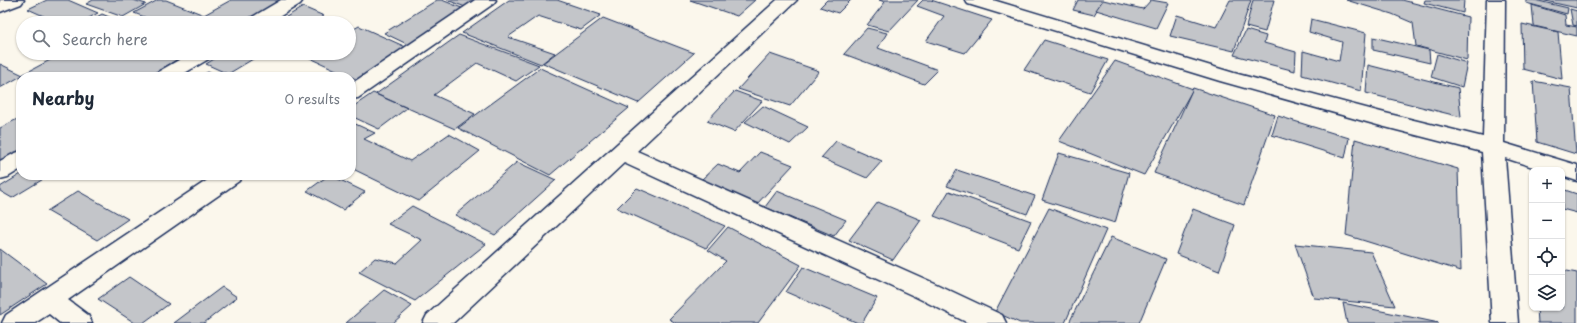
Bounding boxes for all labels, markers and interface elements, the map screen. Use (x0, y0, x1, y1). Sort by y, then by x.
search box (16, 16, 356, 60)
icon: search (30, 27, 52, 49)
text: Search here (62, 27, 148, 50)
text: Nearby (32, 85, 94, 111)
text: 0 results (285, 89, 340, 108)
map controls (1529, 167, 1565, 311)
button: + (1529, 167, 1565, 203)
button: − (1529, 203, 1565, 239)
button: locate (1529, 239, 1565, 275)
button: layers (1529, 275, 1565, 311)

